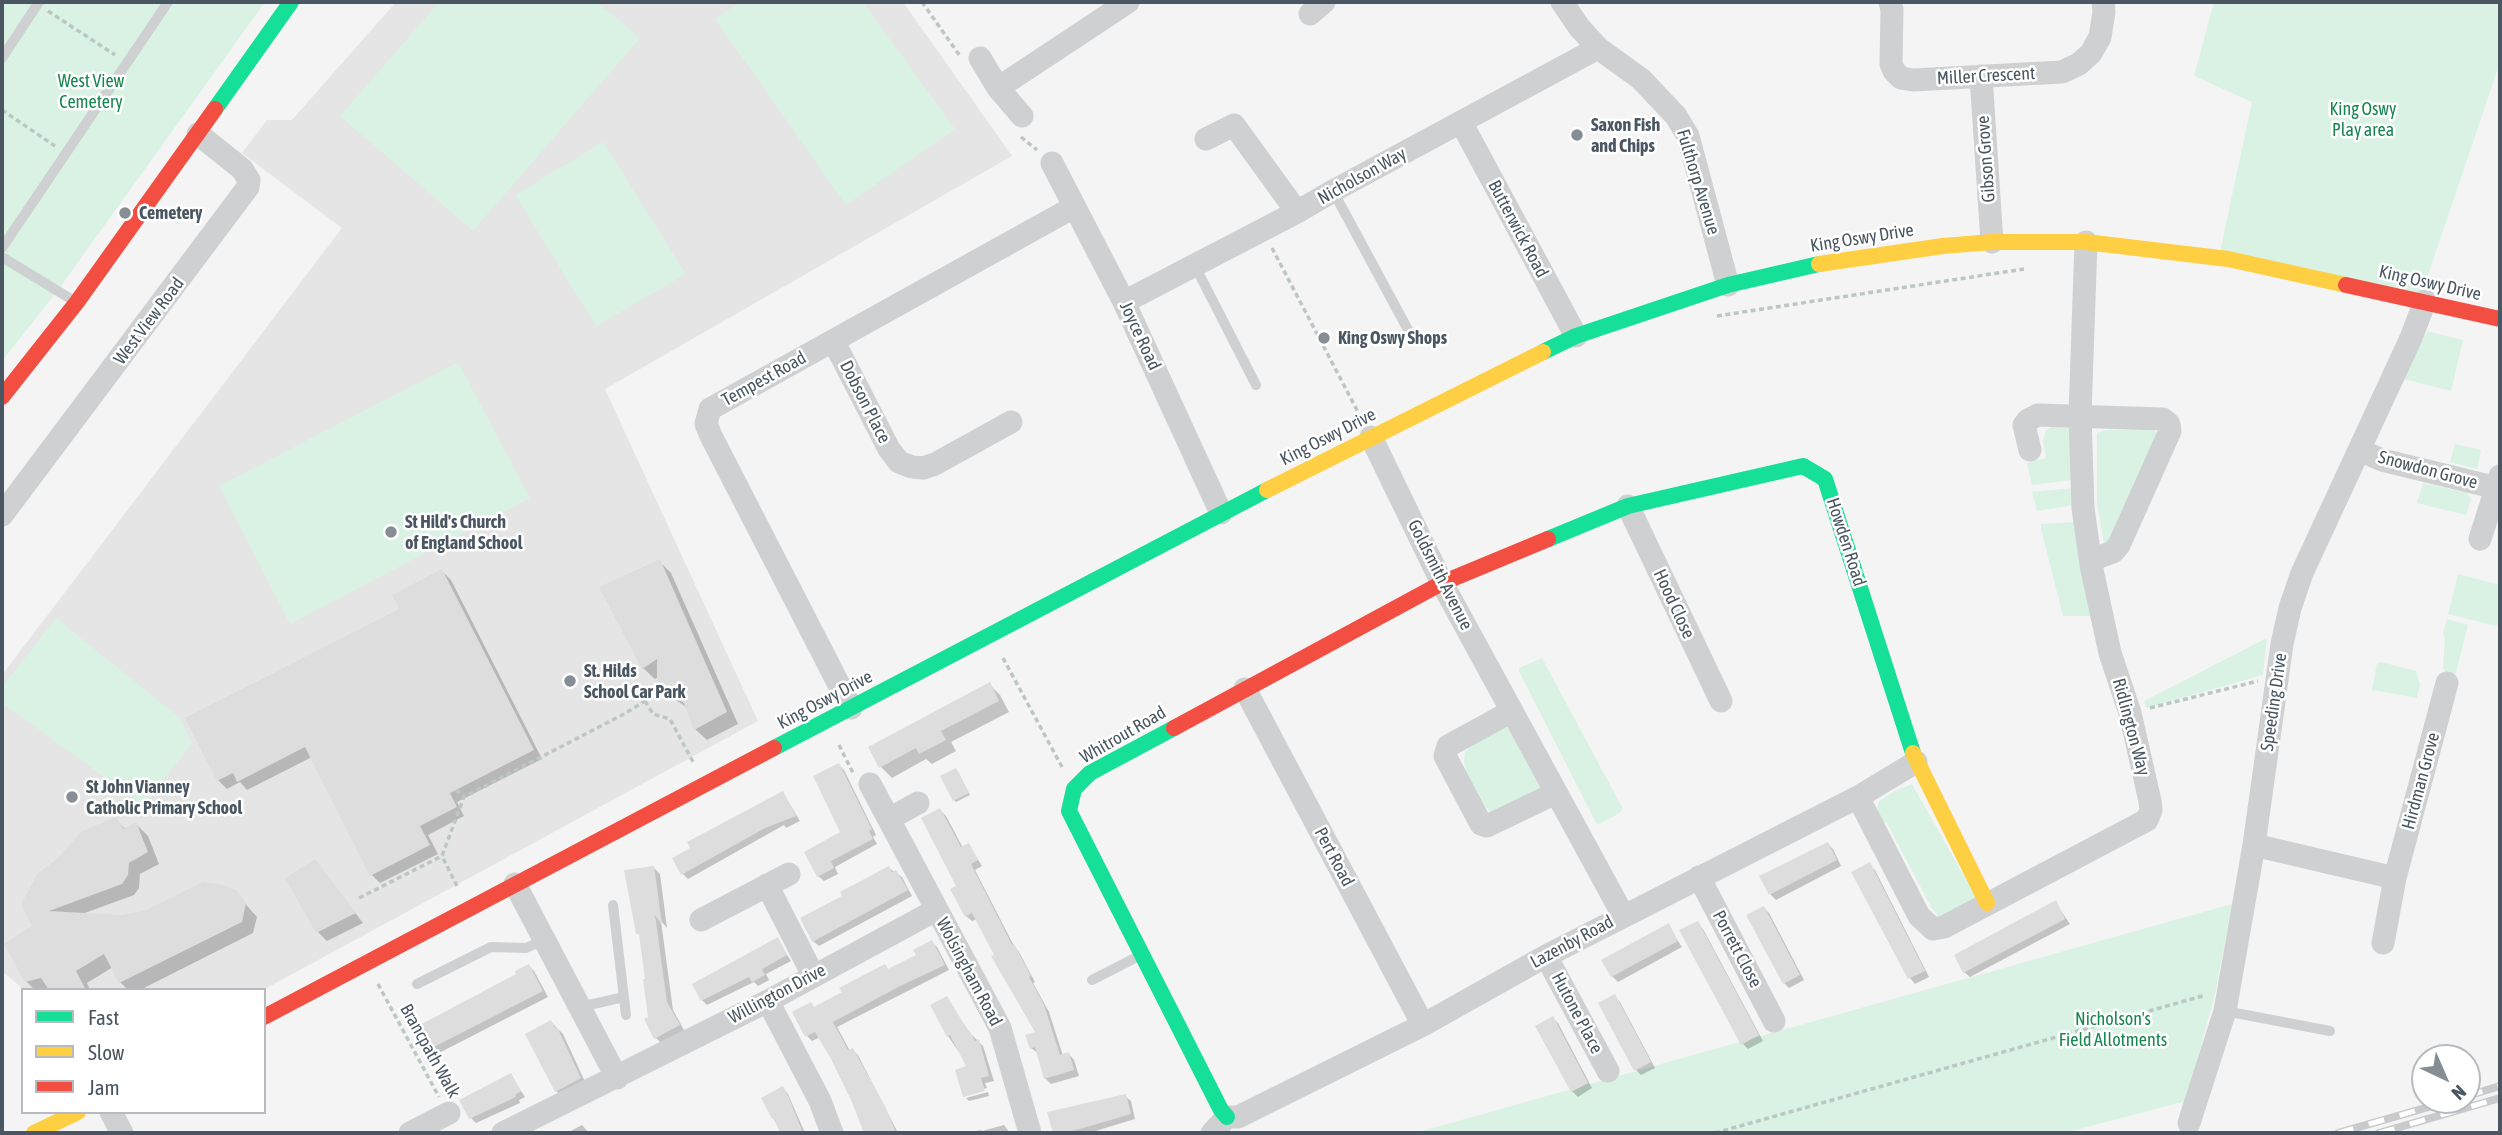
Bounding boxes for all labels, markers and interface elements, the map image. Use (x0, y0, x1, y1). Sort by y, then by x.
street label: Miller Crescent (1936, 63, 2036, 89)
park label: West View Cemetery (58, 70, 124, 112)
park label: King Oswy Play area (2330, 98, 2396, 140)
place label: Saxon Fish and Chips (1591, 114, 1660, 156)
street label: Gibson Grove (1972, 115, 2000, 203)
marker: Saxon Fish and Chips (1569, 127, 1585, 143)
street label: Fulthorp Avenue (1672, 127, 1724, 237)
street label: Nicholson Way (1314, 143, 1410, 209)
street label: Butterwick Road (1483, 177, 1553, 281)
place label: Cemetery (139, 202, 202, 224)
marker: Cemetery (117, 205, 133, 221)
street label: King Oswy Drive (1809, 219, 1915, 257)
street label: King Oswy Drive (2377, 261, 2483, 305)
street label: West View Road (109, 273, 189, 369)
street label: Joyce Road (1115, 298, 1165, 374)
place label: King Oswy Shops (1338, 327, 1447, 349)
marker: King Oswy Shops (1316, 330, 1332, 346)
street label: Tempest Road (718, 347, 810, 411)
street label: Dobson Place (835, 357, 895, 447)
street label: King Oswy Drive (1277, 404, 1379, 470)
street label: Snowdon Grove (2376, 446, 2480, 494)
street label: Howden Road (1822, 495, 1870, 589)
place label: St Hild's Church of England School (405, 511, 523, 554)
street label: Goldsmith Avenue (1403, 516, 1477, 634)
marker: St Hild's Church of England School (383, 524, 399, 540)
street label: Hood Close (1649, 566, 1699, 642)
street label: Speeding Drive (2256, 652, 2292, 752)
place label: St. Hilds School Car Park (584, 660, 685, 702)
street label: King Oswy Drive (774, 666, 876, 734)
marker: St. Hilds School Car Park (562, 673, 578, 689)
street label: Ridlington Way (2108, 676, 2154, 778)
street label: Whitrout Road (1076, 702, 1170, 768)
street label: Hirdman Grove (2398, 730, 2444, 832)
place label: St John Vianney Catholic Primary School (86, 776, 242, 818)
marker: St John Vianney Catholic Primary School (64, 789, 80, 805)
street label: Pert Road (1309, 824, 1359, 890)
street label: Porrett Close (1708, 907, 1766, 991)
street label: Lazenby Road (1527, 911, 1617, 973)
street label: Wolsingham Road (931, 914, 1007, 1030)
street label: Willington Drive (725, 959, 829, 1029)
street label: Hutone Place (1547, 969, 1607, 1057)
legend (21, 988, 266, 1114)
street label: Brancpath Walk (395, 1000, 465, 1102)
text: Fast (88, 1005, 119, 1029)
park label: Nicholson's Field Allotments (2059, 1008, 2167, 1050)
text: Slow (88, 1040, 124, 1064)
north arrow (2411, 1044, 2481, 1114)
text: Jam (88, 1075, 120, 1099)
text: N (2448, 1081, 2471, 1104)

